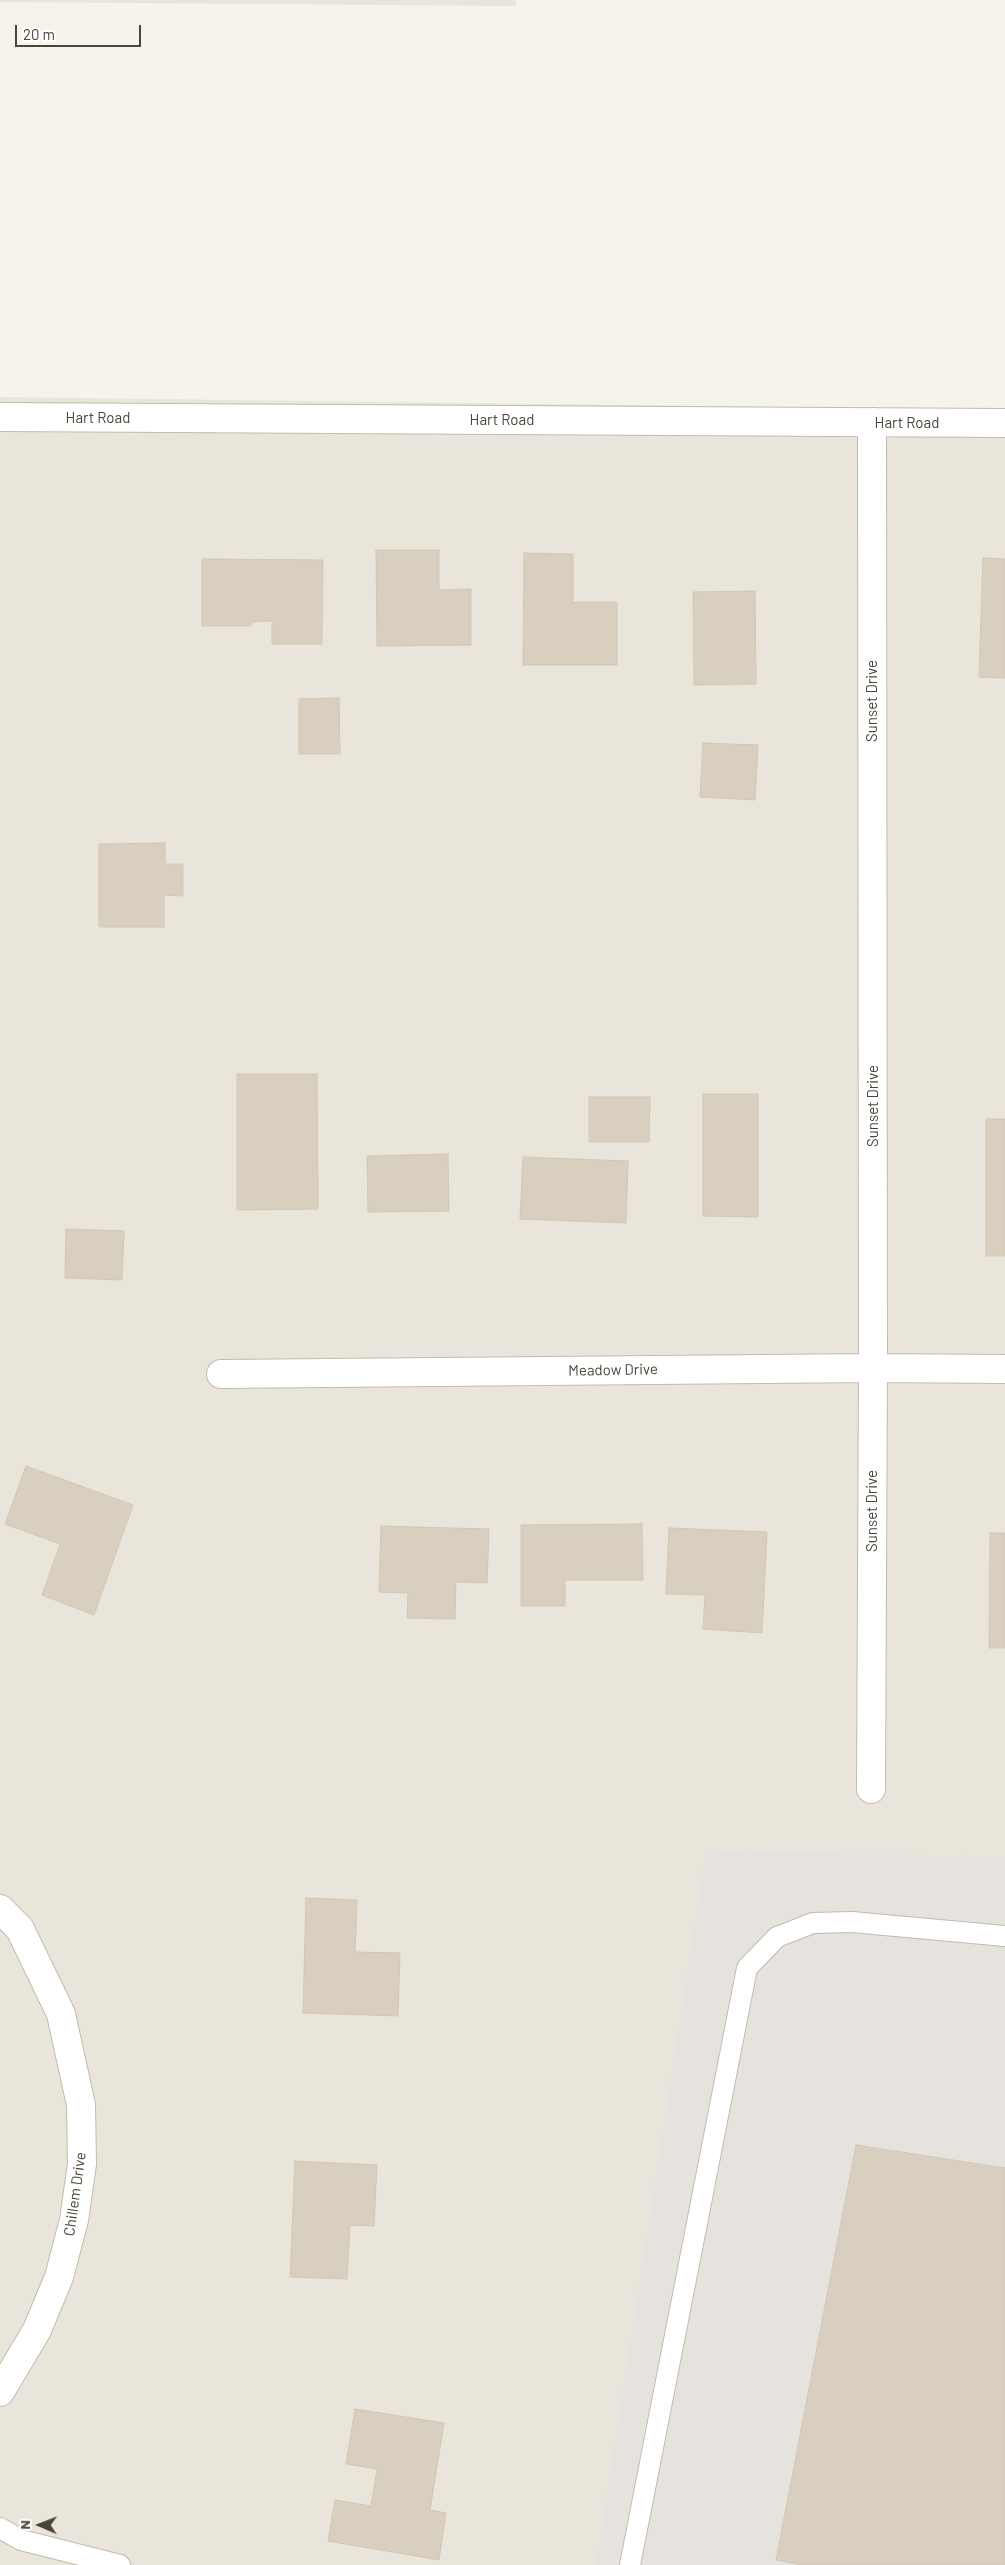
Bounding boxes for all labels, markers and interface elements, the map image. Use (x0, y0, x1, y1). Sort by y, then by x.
scale bar (18, 15, 144, 47)
text: 20 m (23, 25, 55, 43)
street label: Hart Road (66, 409, 130, 427)
street label: Hart Road (470, 411, 534, 429)
street label: Hart Road (875, 414, 939, 432)
street label: Sunset Drive (863, 660, 881, 742)
street label: Sunset Drive (864, 1065, 882, 1147)
street label: Meadow Drive (568, 1360, 658, 1380)
street label: Sunset Drive (863, 1470, 881, 1552)
street label: Chillem Drive (60, 2151, 90, 2237)
north arrow (15, 2500, 65, 2550)
text: N (16, 2520, 33, 2530)

